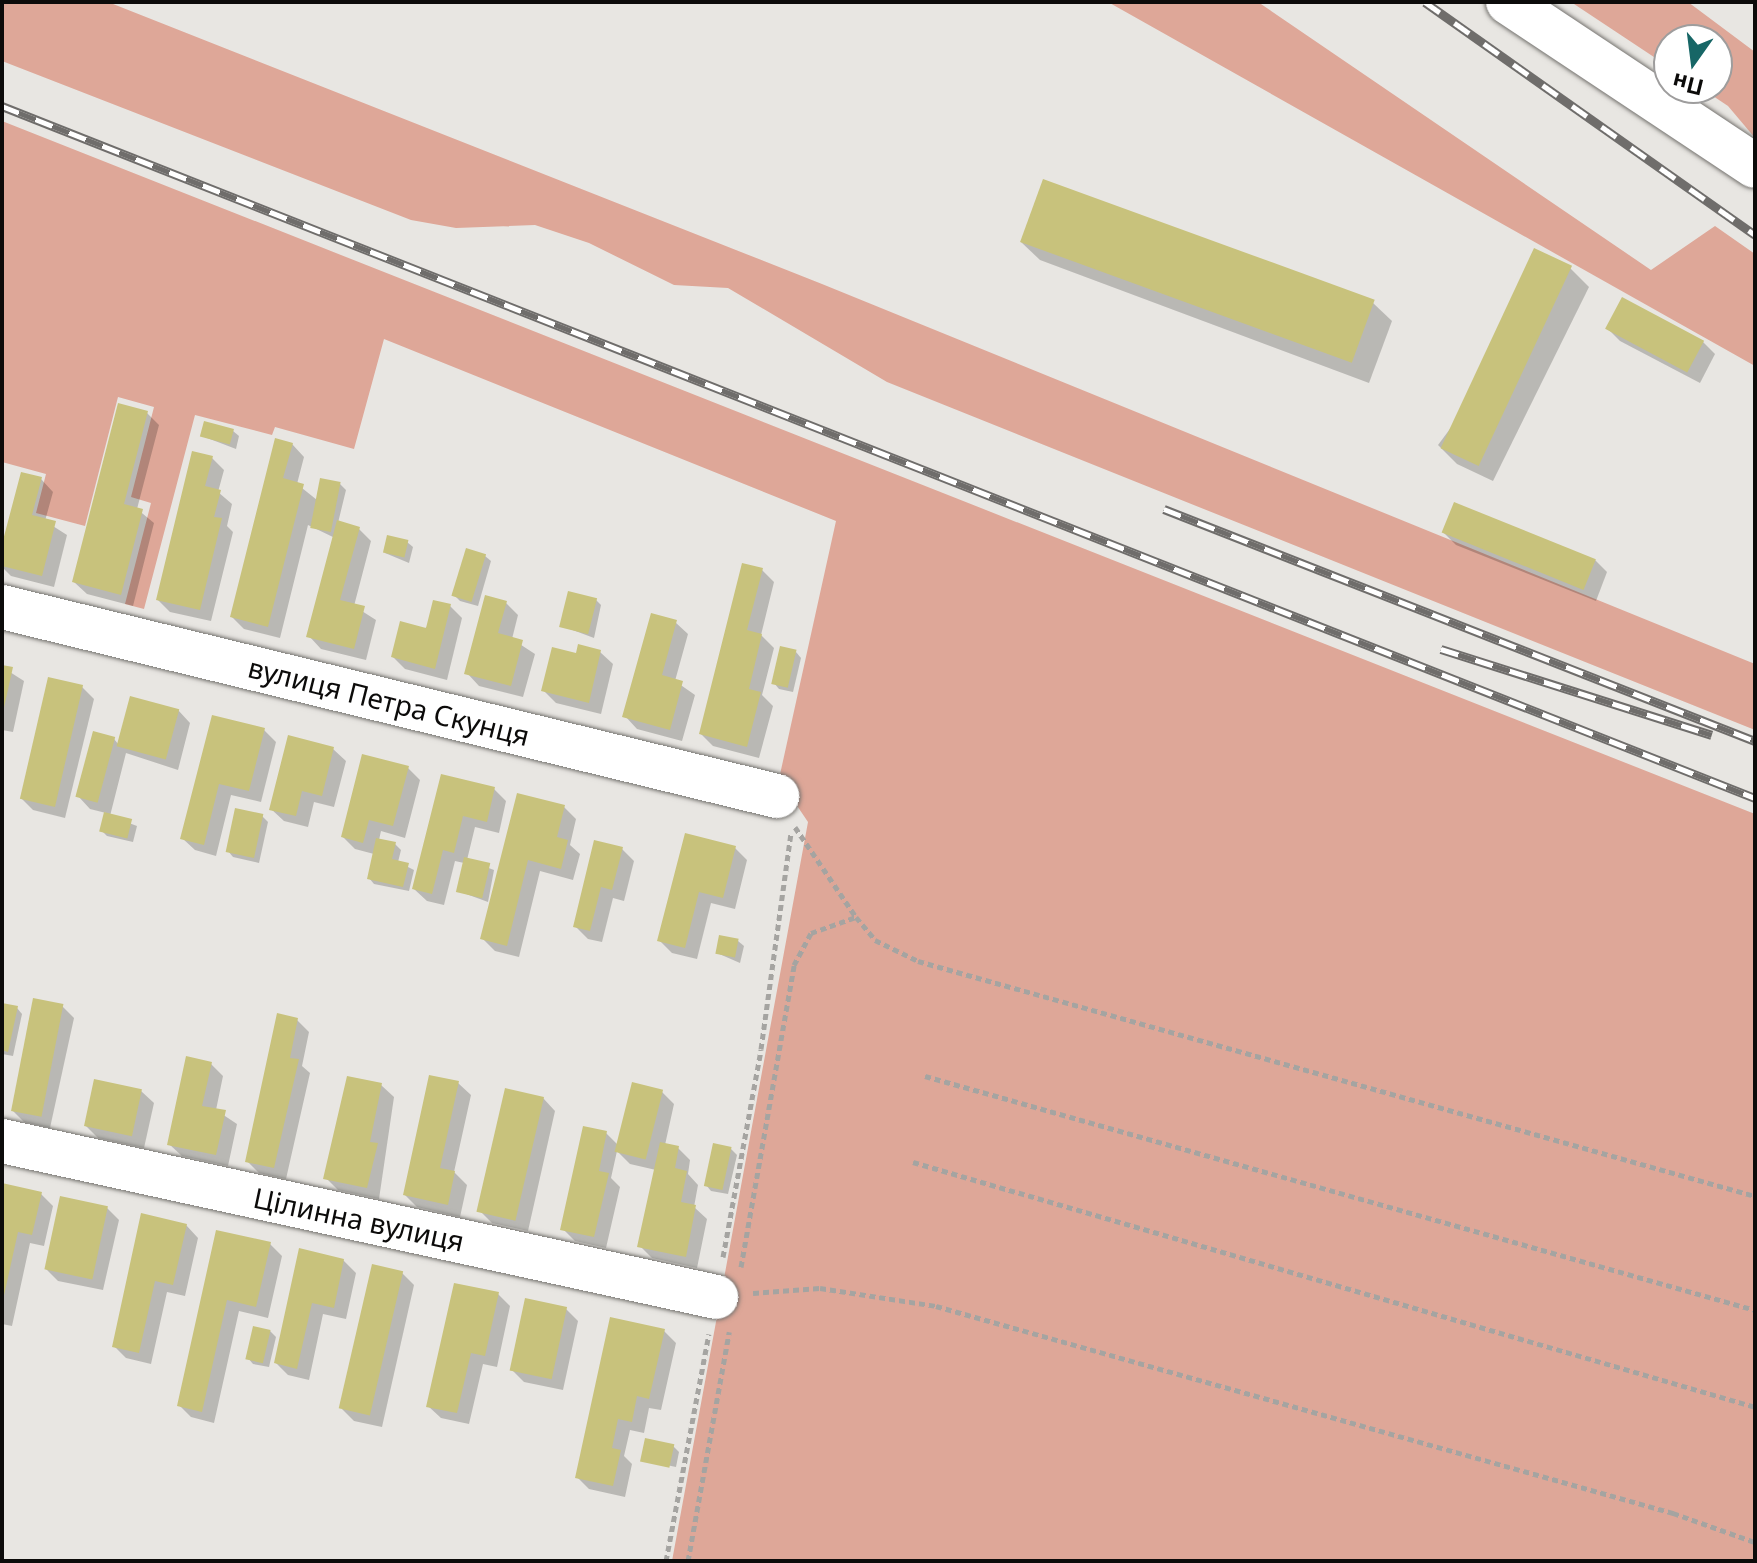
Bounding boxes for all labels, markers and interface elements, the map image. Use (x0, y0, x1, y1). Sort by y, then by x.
north arrow (1653, 24, 1733, 104)
text: Пн (1669, 67, 1706, 104)
street label: вулиця Петра Скунця (245, 650, 533, 752)
street label: Цілинна вулиця (251, 1180, 467, 1258)

